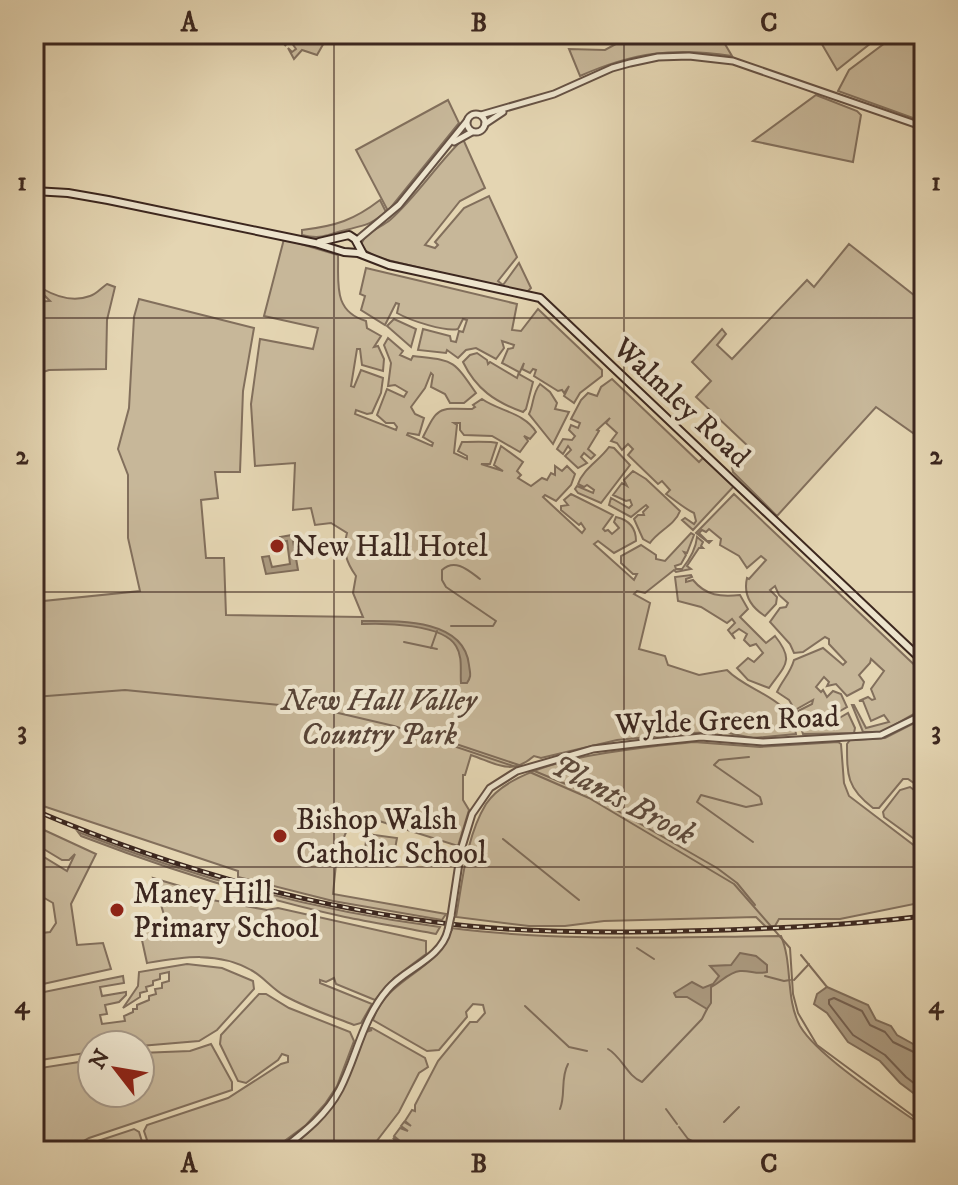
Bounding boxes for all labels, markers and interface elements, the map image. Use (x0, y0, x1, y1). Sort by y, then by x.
text: A (180, 7, 199, 40)
text: B (471, 7, 487, 40)
text: C (760, 7, 778, 40)
text: 1 (17, 166, 27, 199)
text: 1 (931, 166, 941, 199)
street label: Walmley Road (604, 330, 757, 476)
text: 2 (16, 440, 30, 473)
text: 2 (930, 440, 944, 473)
place label: New Hall Hotel (293, 529, 488, 566)
marker: New Hall Hotel (268, 537, 286, 555)
park label: New Hall Valley Country Park (279, 683, 479, 754)
street label: Wylde Green Road (613, 699, 840, 744)
text: 3 (17, 715, 27, 748)
text: 3 (931, 715, 941, 748)
water label: Plants Brook (544, 746, 702, 856)
place label: Bishop Walsh Catholic School (296, 802, 487, 873)
marker: Bishop Walsh Catholic School (271, 827, 289, 845)
place label: Maney Hill Primary School (133, 876, 319, 947)
marker: Maney Hill Primary School (108, 901, 126, 919)
text: 4 (15, 989, 31, 1022)
text: 4 (929, 989, 945, 1022)
north arrow (76, 1029, 156, 1109)
text: N (84, 1045, 116, 1074)
text: A (180, 1148, 199, 1181)
text: B (471, 1148, 487, 1181)
text: C (760, 1148, 778, 1181)

